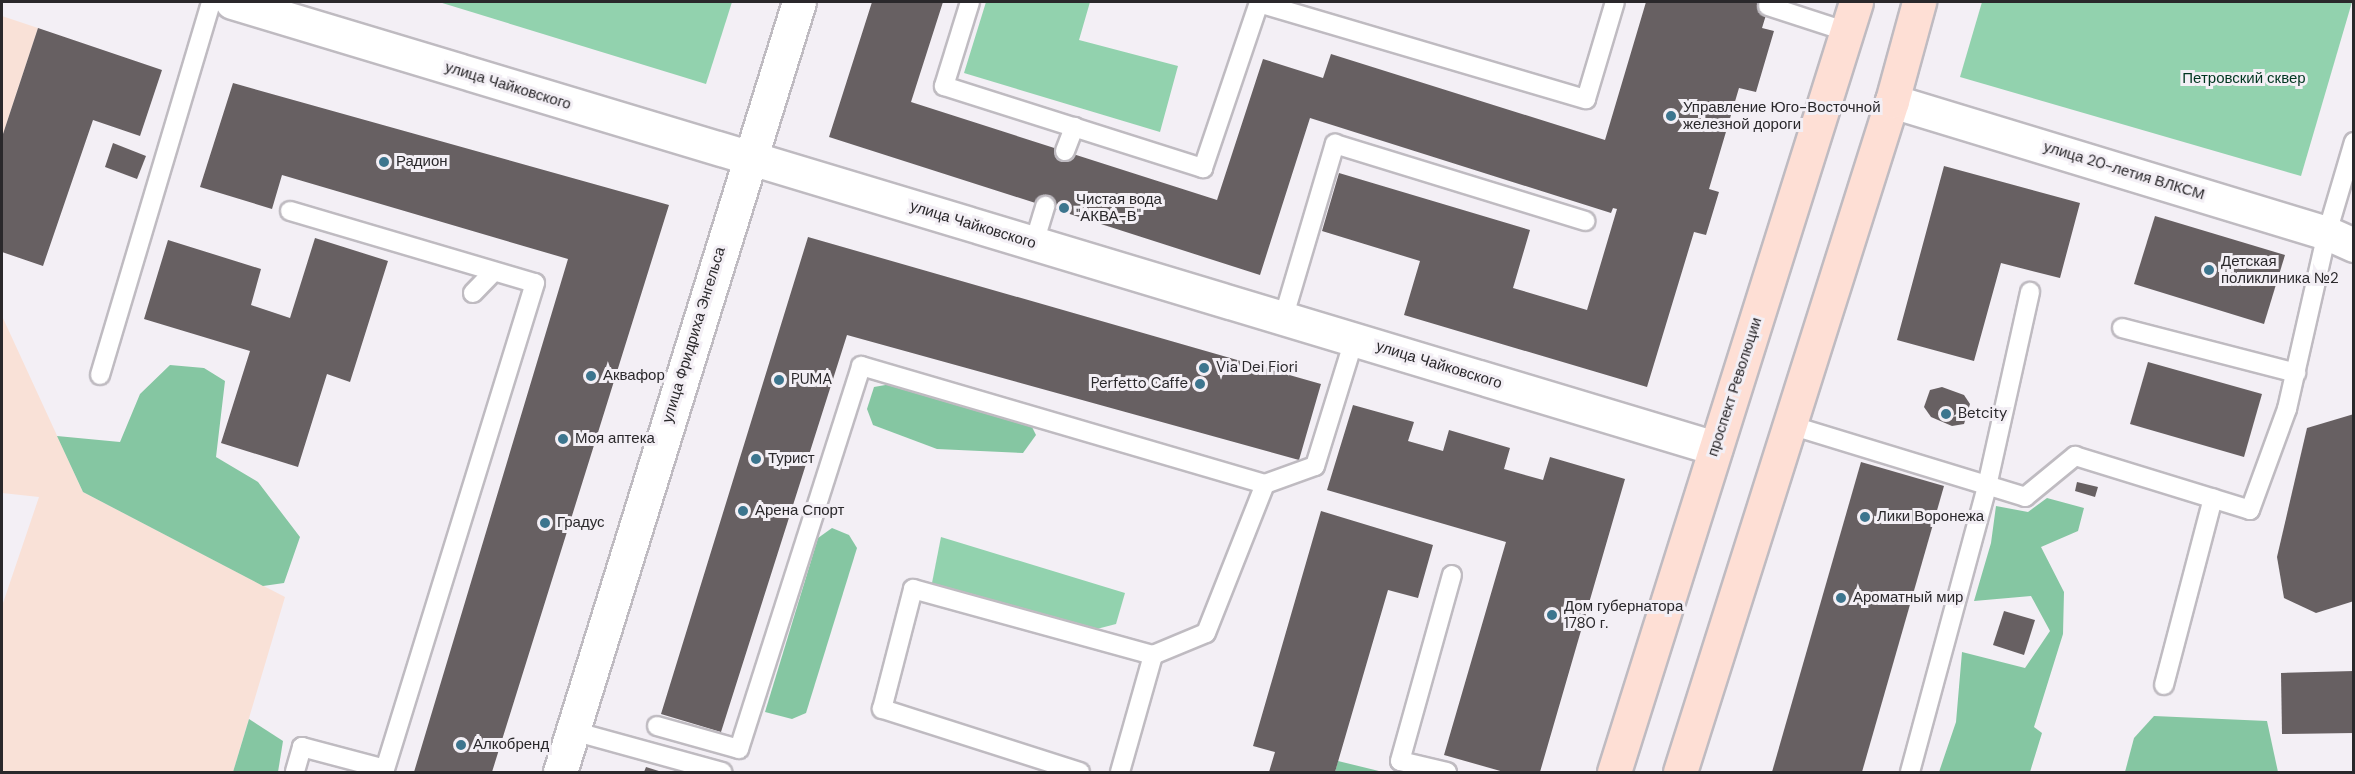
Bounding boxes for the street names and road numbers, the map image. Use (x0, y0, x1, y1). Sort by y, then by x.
street label: улица Чайковского (443, 58, 573, 114)
street label: улица 20-летия ВЛКСМ (2041, 138, 2207, 204)
street label: улица Чайковского (908, 197, 1038, 253)
street label: улица Фридриха Энгельса (659, 245, 729, 425)
street label: проспект Революции (1704, 315, 1766, 459)
street label: улица Чайковского (1374, 337, 1504, 393)

